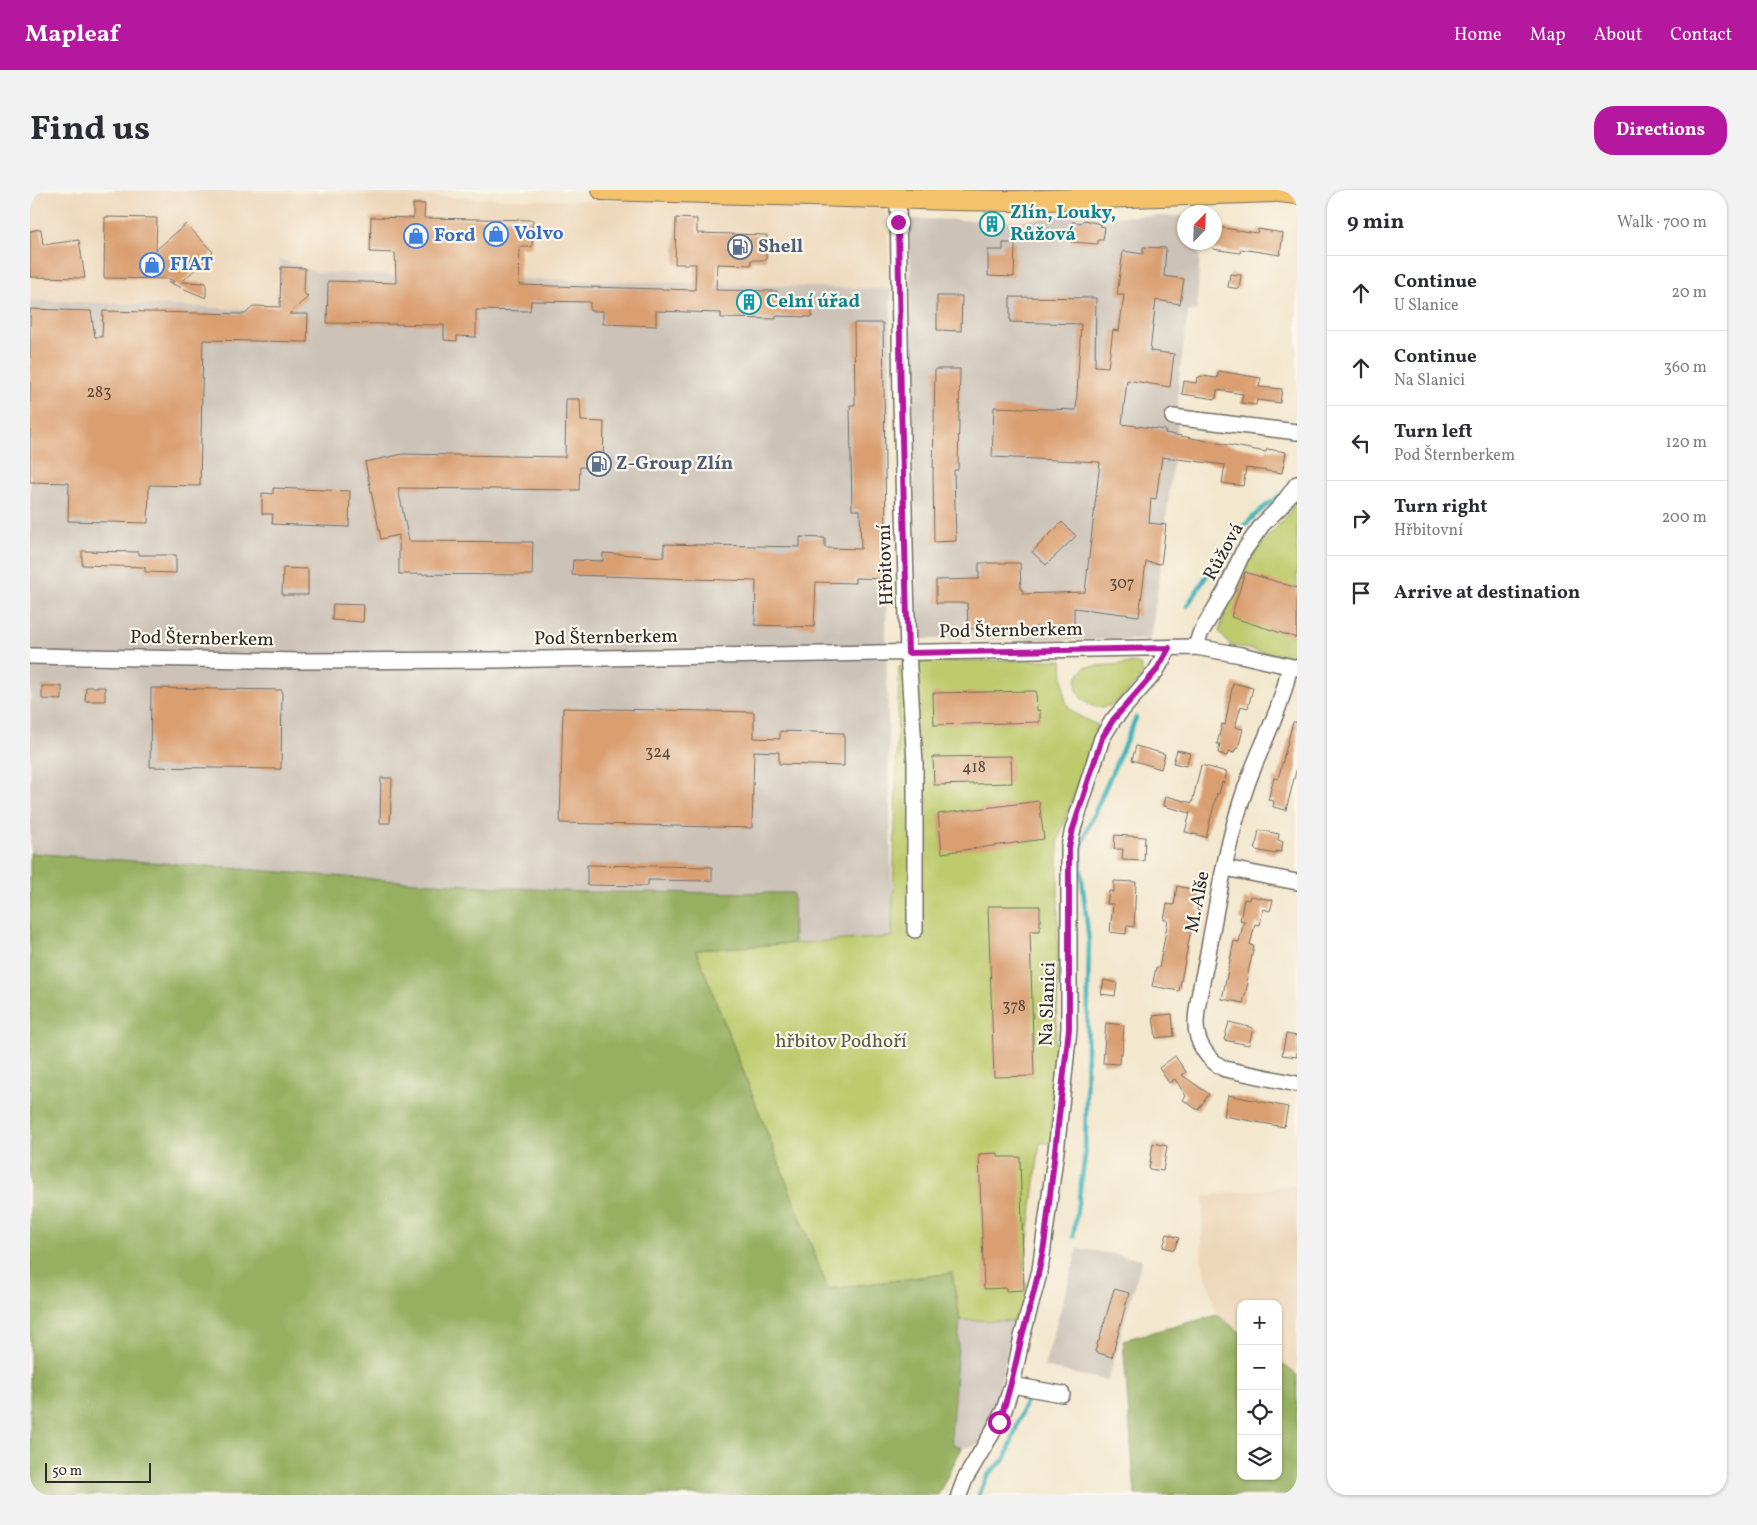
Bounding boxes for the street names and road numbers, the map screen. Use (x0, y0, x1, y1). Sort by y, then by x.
street label: Růžová (1197, 518, 1251, 586)
street label: Hřbitovní (872, 523, 900, 606)
street label: Pod Šternberkem (939, 617, 1083, 645)
street label: Pod Šternberkem (534, 624, 678, 652)
street label: Pod Šternberkem (130, 625, 274, 653)
street label: M. Alše (1179, 869, 1217, 935)
street label: Na Slanici (1034, 961, 1062, 1047)

